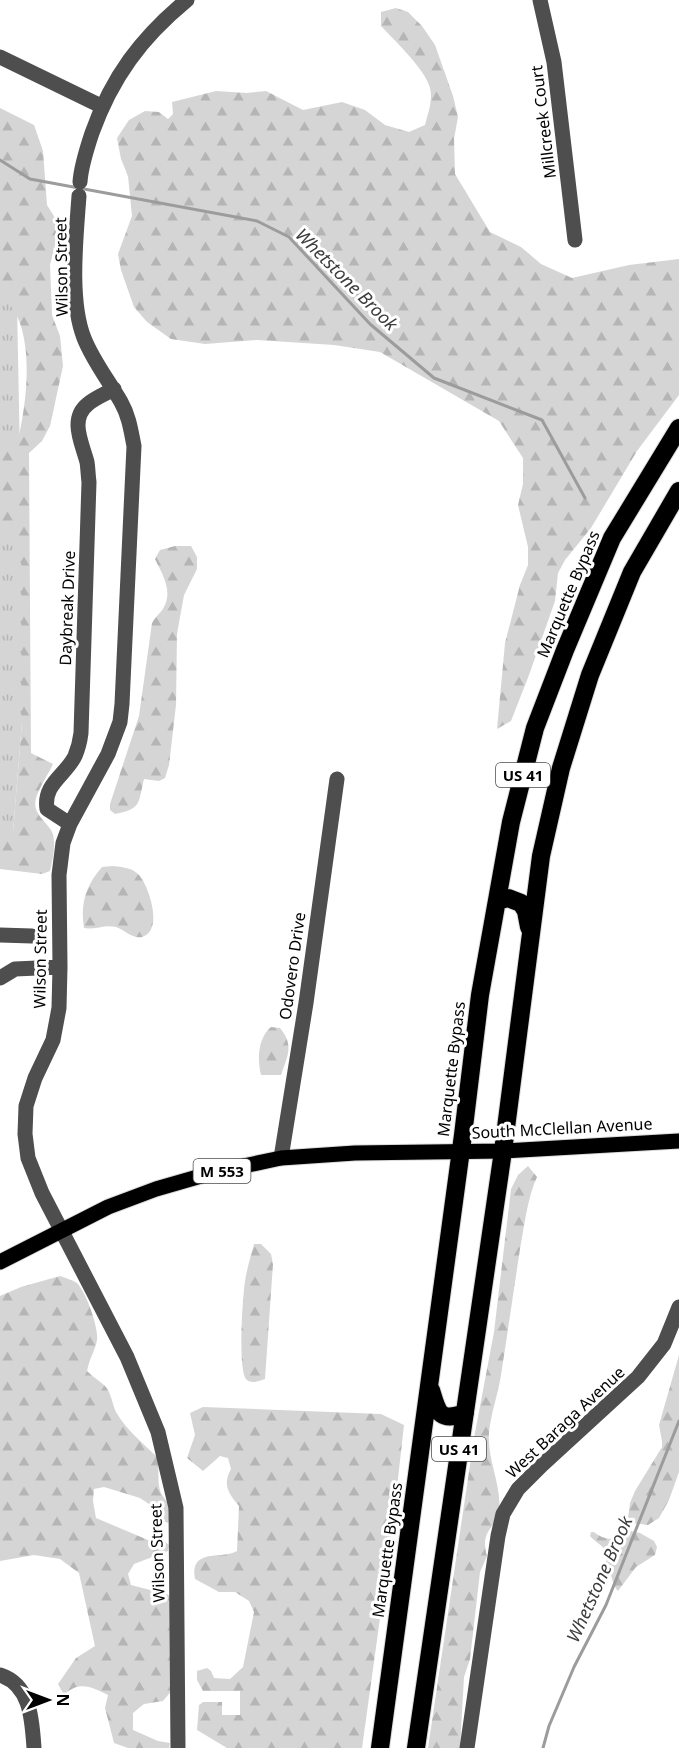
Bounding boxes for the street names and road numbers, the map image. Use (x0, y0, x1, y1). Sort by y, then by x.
street label: Millcreek Court (525, 64, 561, 180)
street label: Wilson Street (49, 217, 73, 317)
street label: Marquette Bypass (531, 527, 605, 661)
street label: Daybreak Drive (54, 550, 80, 666)
road number: US 41 (496, 763, 550, 787)
street label: Wilson Street (28, 909, 52, 1009)
street label: Odovero Drive (274, 911, 310, 1021)
street label: Marquette Bypass (432, 1000, 470, 1138)
street label: South McClellan Avenue (471, 1112, 653, 1144)
road number: M 553 (194, 1159, 250, 1183)
street label: West Baraga Avenue (501, 1361, 629, 1483)
road number: US 41 (432, 1437, 486, 1461)
street label: Marquette Bypass (367, 1481, 407, 1619)
street label: Wilson Street (144, 1503, 170, 1603)

